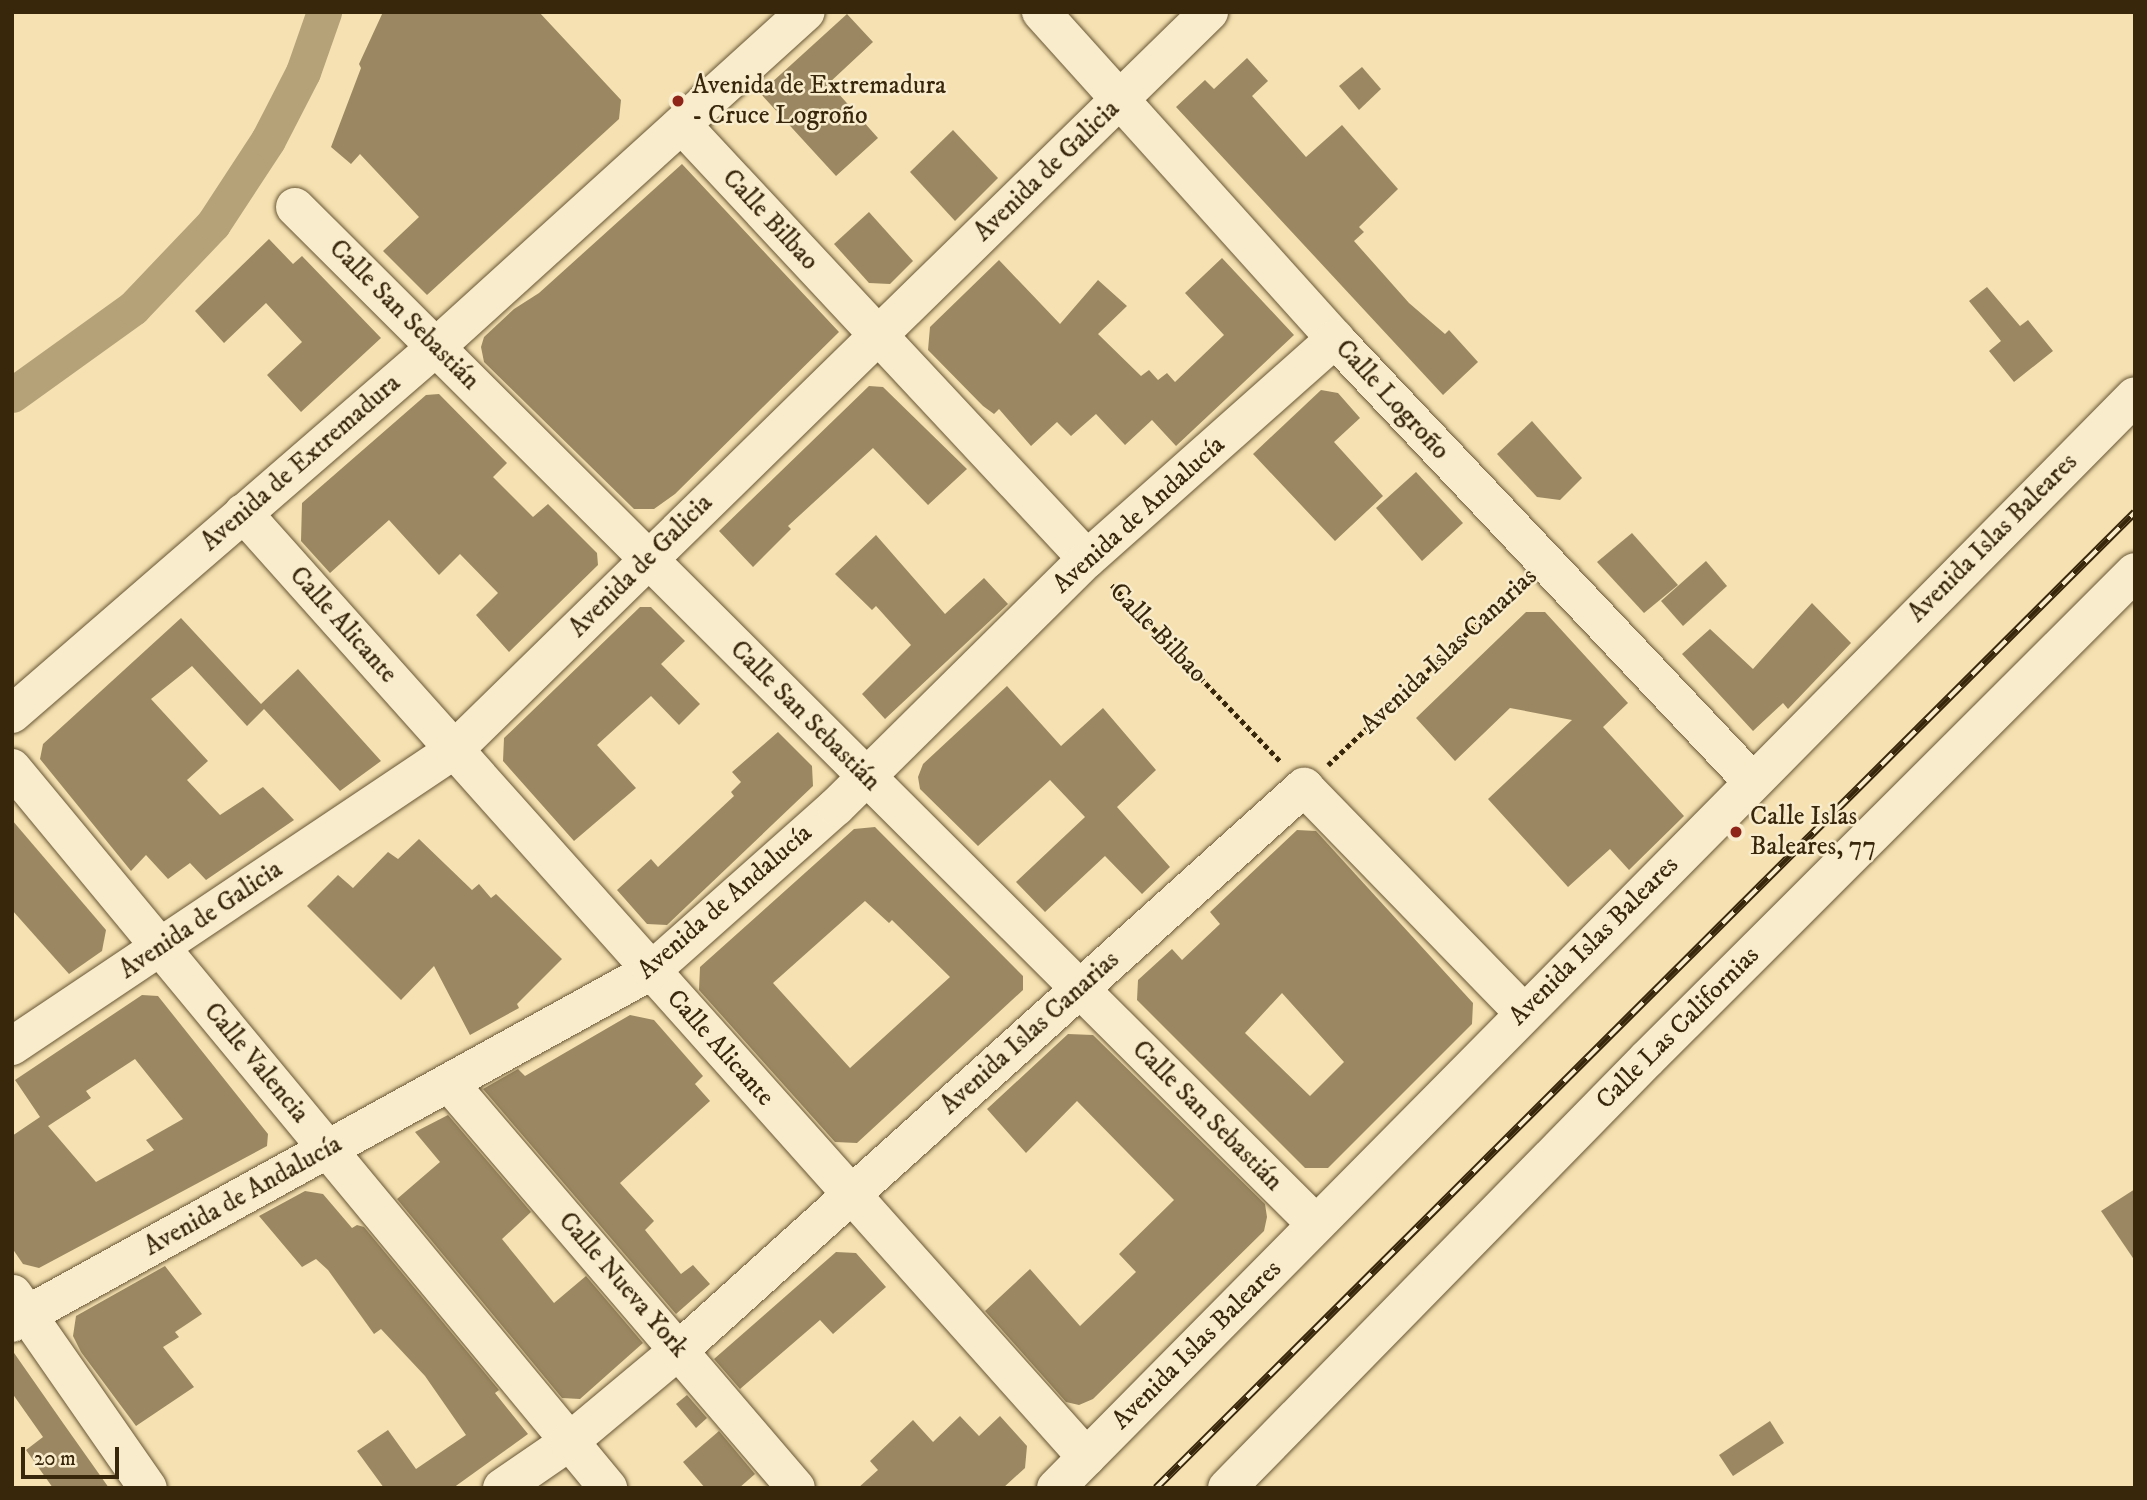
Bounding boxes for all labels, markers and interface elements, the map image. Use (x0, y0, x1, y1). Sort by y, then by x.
place label: Avenida de Extremadura - Cruce Logroño (692, 70, 946, 132)
marker: Avenida de Extremadura - Cruce Logroño (670, 93, 686, 109)
street label: Avenida de Galicia (968, 94, 1126, 248)
street label: Calle Bilbao (715, 163, 825, 277)
street label: Calle San Sebastián (322, 233, 486, 397)
street label: Calle Logroño (1329, 334, 1455, 466)
street label: Avenida de Extremadura (195, 368, 407, 558)
street label: Avenida de Andalucía (1047, 430, 1231, 600)
street label: Avenida Islas Baleares (1902, 447, 2084, 629)
street label: Avenida de Galicia (563, 488, 719, 644)
street label: Calle Alicante (283, 560, 403, 690)
street label: Avenida Islas Canarias (1354, 561, 1544, 741)
street label: Calle Bilbao (1103, 577, 1213, 689)
street label: Calle San Sebastián (723, 634, 887, 798)
place label: Calle Islas Baleares, 77 (1750, 801, 1876, 862)
street label: Avenida de Andalucía (631, 818, 819, 986)
marker: Calle Islas Baleares, 77 (1728, 824, 1744, 840)
street label: Avenida Islas Baleares (1503, 850, 1685, 1032)
street label: Avenida de Galicia (113, 854, 289, 986)
street label: Calle Las Californias (1590, 940, 1766, 1116)
street label: Avenida Islas Canarias (934, 945, 1126, 1121)
street label: Calle Alicante (660, 983, 780, 1113)
street label: Calle Valencia (197, 997, 315, 1129)
street label: Calle San Sebastián (1125, 1034, 1289, 1198)
street label: Avenida de Andalucía (139, 1129, 347, 1263)
street label: Calle Nueva York (551, 1206, 695, 1364)
street label: Avenida Islas Baleares (1106, 1254, 1288, 1436)
scale bar (24, 1434, 122, 1478)
text: 20 m (34, 1446, 76, 1472)

